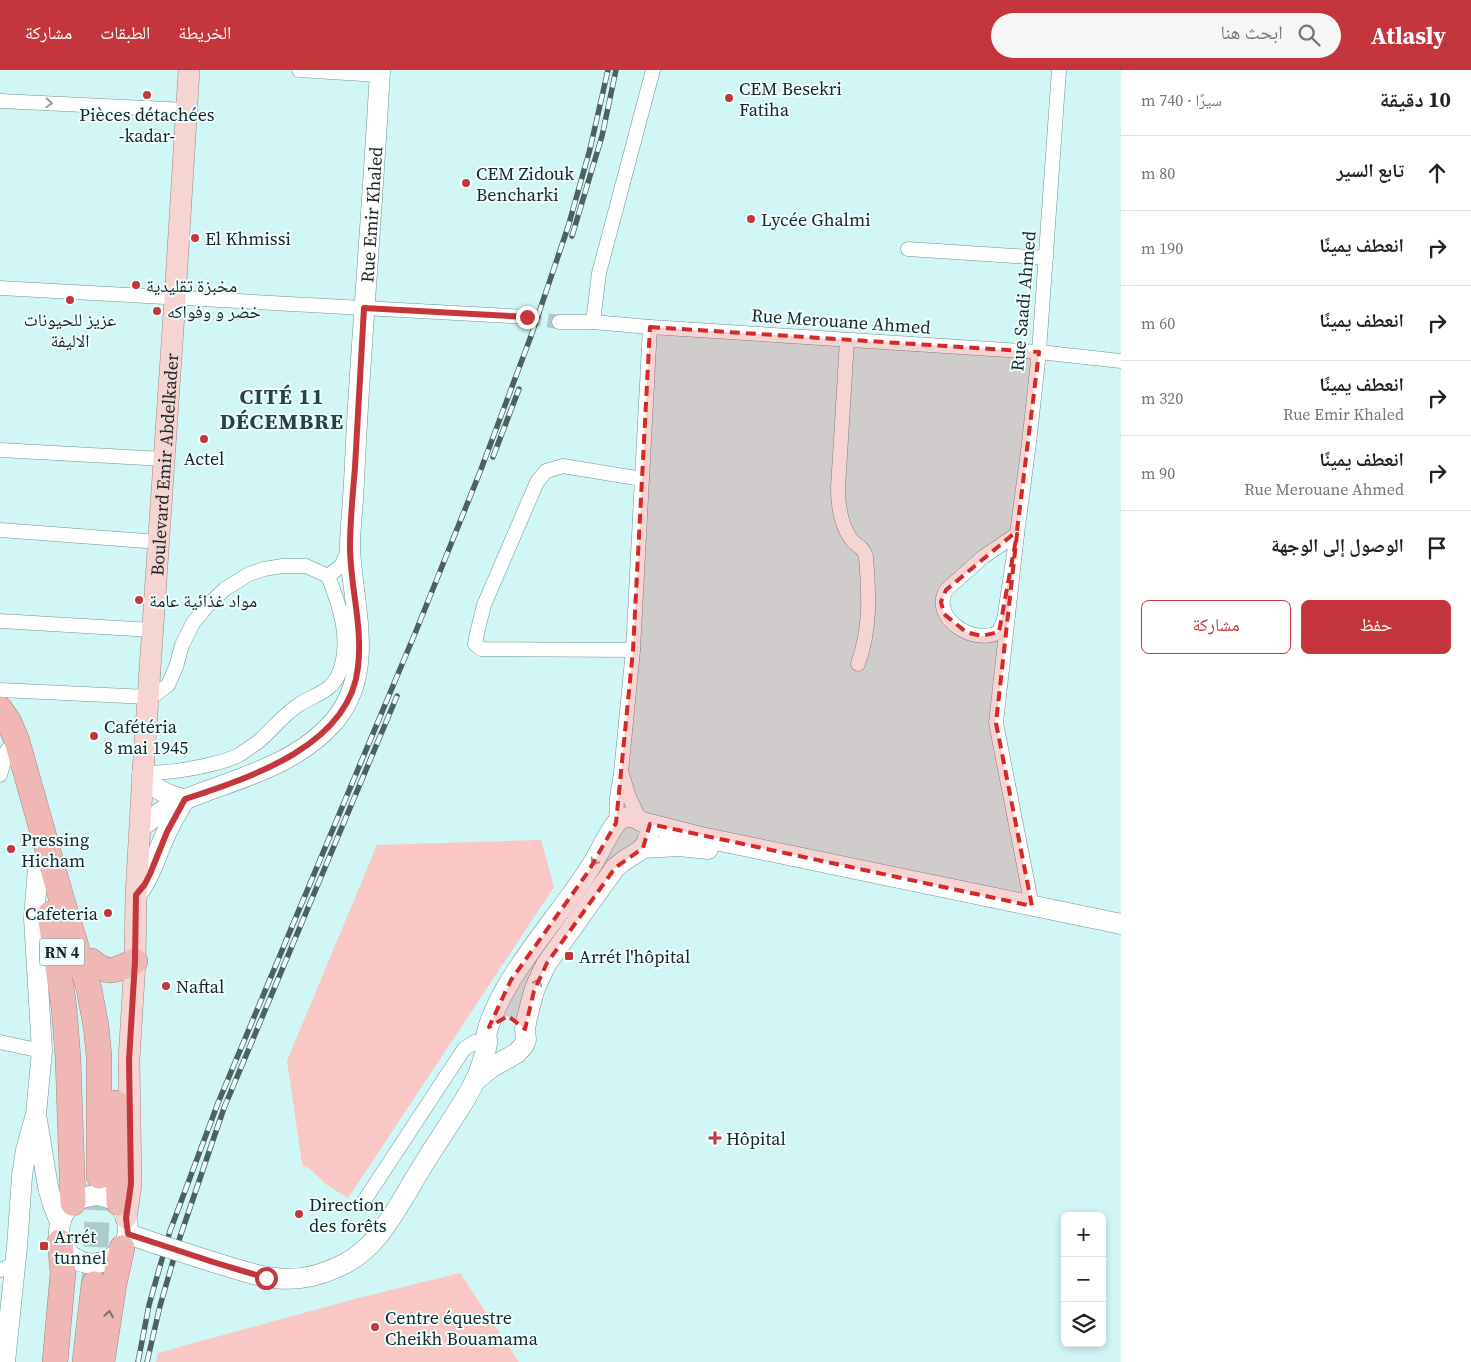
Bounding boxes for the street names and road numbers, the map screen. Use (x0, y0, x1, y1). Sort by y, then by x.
street label: Rue Emir Khaled (354, 146, 388, 283)
street label: Rue Saadi Ahmed (1004, 230, 1042, 372)
street label: Rue Merouane Ahmed (751, 302, 931, 340)
street label: Boulevard Emir Abdelkader (144, 352, 184, 577)
road number: RN 4 (40, 939, 84, 966)

